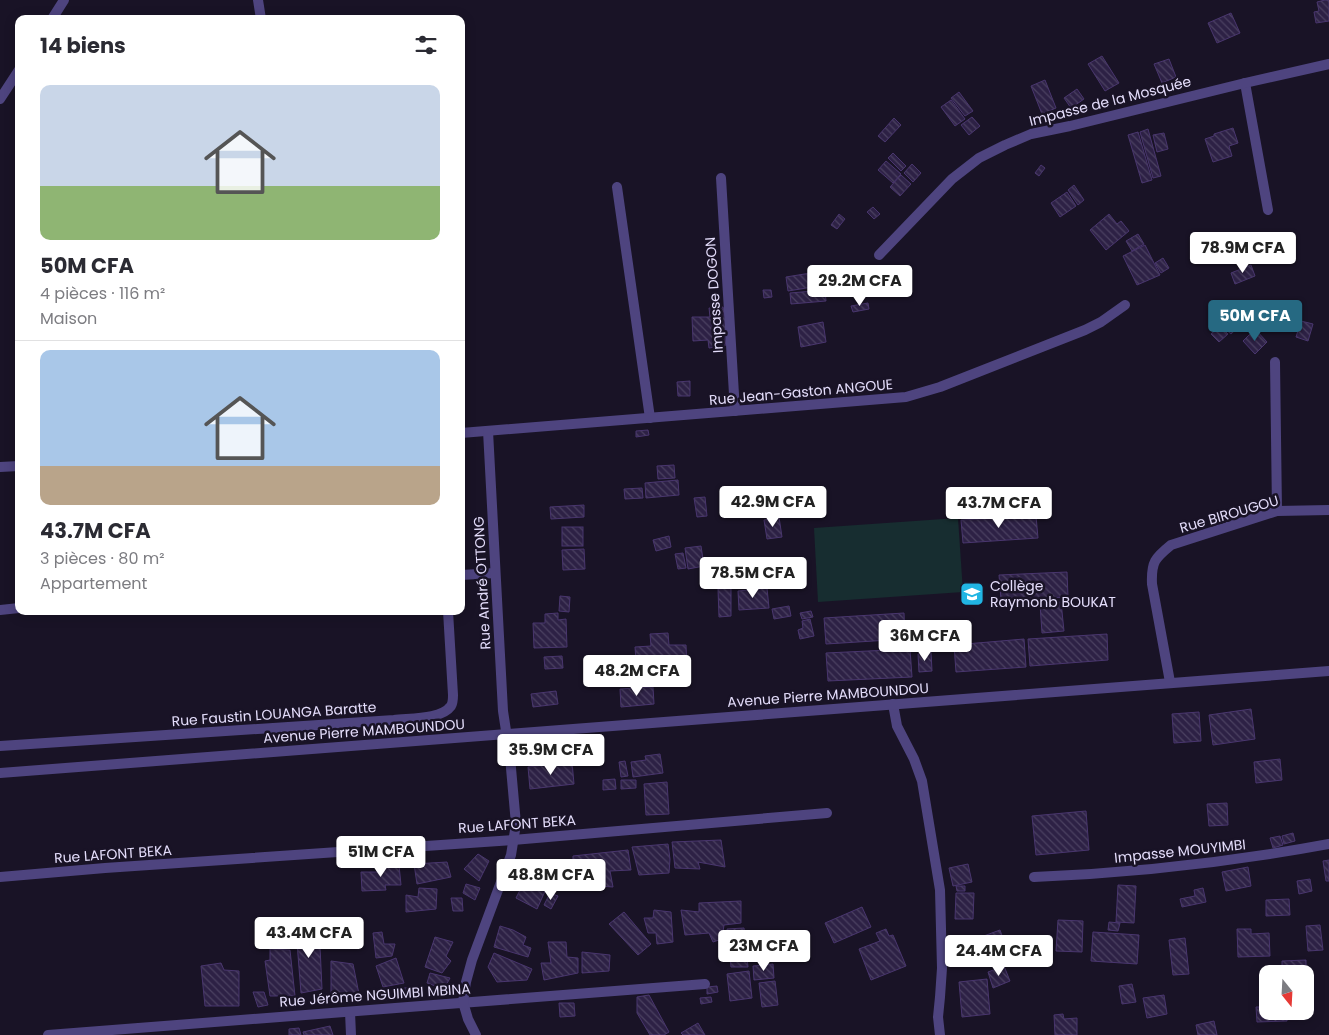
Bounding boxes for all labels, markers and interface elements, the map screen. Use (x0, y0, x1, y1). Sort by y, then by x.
text: 14 biens (40, 31, 126, 60)
icon: filters (412, 31, 440, 59)
street label: Impasse de la Mosquée (1027, 71, 1193, 131)
icon: home (195, 117, 285, 207)
pin: 78.9M CFA (1186, 232, 1300, 274)
street label: Impasse DOGON (700, 236, 728, 354)
text: 78.9M CFA (1201, 236, 1285, 259)
text: 50M CFA (40, 251, 134, 280)
pin: 29.2M CFA (803, 264, 917, 307)
text: 29.2M CFA (818, 269, 902, 292)
text: 4 pièces · 116 m² (40, 282, 165, 305)
pin: 50M CFA (1209, 300, 1301, 342)
text: 50M CFA (1219, 304, 1291, 327)
text: Maison (40, 307, 97, 330)
street label: Rue Jean-Gaston ANGOUE (708, 374, 894, 410)
icon: home (195, 383, 285, 473)
pin: 42.9M CFA (716, 486, 830, 528)
pin: 43.7M CFA (942, 486, 1056, 529)
text: 42.9M CFA (730, 490, 816, 513)
street label: Rue BIROUGOU (1177, 490, 1281, 538)
text: 43.7M CFA (957, 491, 1041, 514)
text: 43.7M CFA (40, 516, 151, 545)
street label: Rue André OTTONG (469, 516, 495, 650)
text: 3 pièces · 80 m² (40, 547, 164, 570)
pin: 78.5M CFA (696, 556, 810, 599)
text: 78.5M CFA (711, 561, 795, 584)
text: Appartement (40, 572, 147, 595)
place label: Collège Raymonb BOUKAT (990, 576, 1116, 612)
school or university icon: Collège Raymonb BOUKAT (959, 581, 985, 607)
pin: 36M CFA (879, 620, 971, 662)
text: 36M CFA (890, 624, 960, 647)
pin: 48.2M CFA (580, 654, 694, 697)
text: 48.2M CFA (594, 659, 680, 682)
street label: Avenue Pierre MAMBOUNDOU (726, 678, 930, 712)
street label: Rue Faustin LOUANGA Baratte (171, 697, 377, 731)
street label: Avenue Pierre MAMBOUNDOU (262, 714, 466, 748)
pin: 35.9M CFA (494, 734, 608, 776)
text: 35.9M CFA (508, 738, 594, 761)
street label: Rue LAFONT BEKA (457, 810, 577, 838)
street label: Impasse MOUYIMBI (1113, 834, 1247, 868)
pin: 51M CFA (335, 836, 427, 878)
street label: Rue LAFONT BEKA (53, 840, 173, 868)
text: 51M CFA (347, 840, 415, 863)
pin: 48.8M CFA (494, 858, 608, 901)
text: 48.8M CFA (508, 863, 594, 886)
pin: 43.4M CFA (252, 916, 366, 959)
text: 43.4M CFA (266, 921, 352, 944)
pin: 23M CFA (718, 930, 810, 972)
text: 23M CFA (729, 934, 799, 957)
pin: 24.4M CFA (942, 934, 1056, 977)
text: 24.4M CFA (956, 939, 1042, 962)
north arrow (1259, 965, 1314, 1020)
map controls (1259, 965, 1314, 1020)
street label: Rue Jérôme NGUIMBI MBINA (279, 978, 471, 1012)

